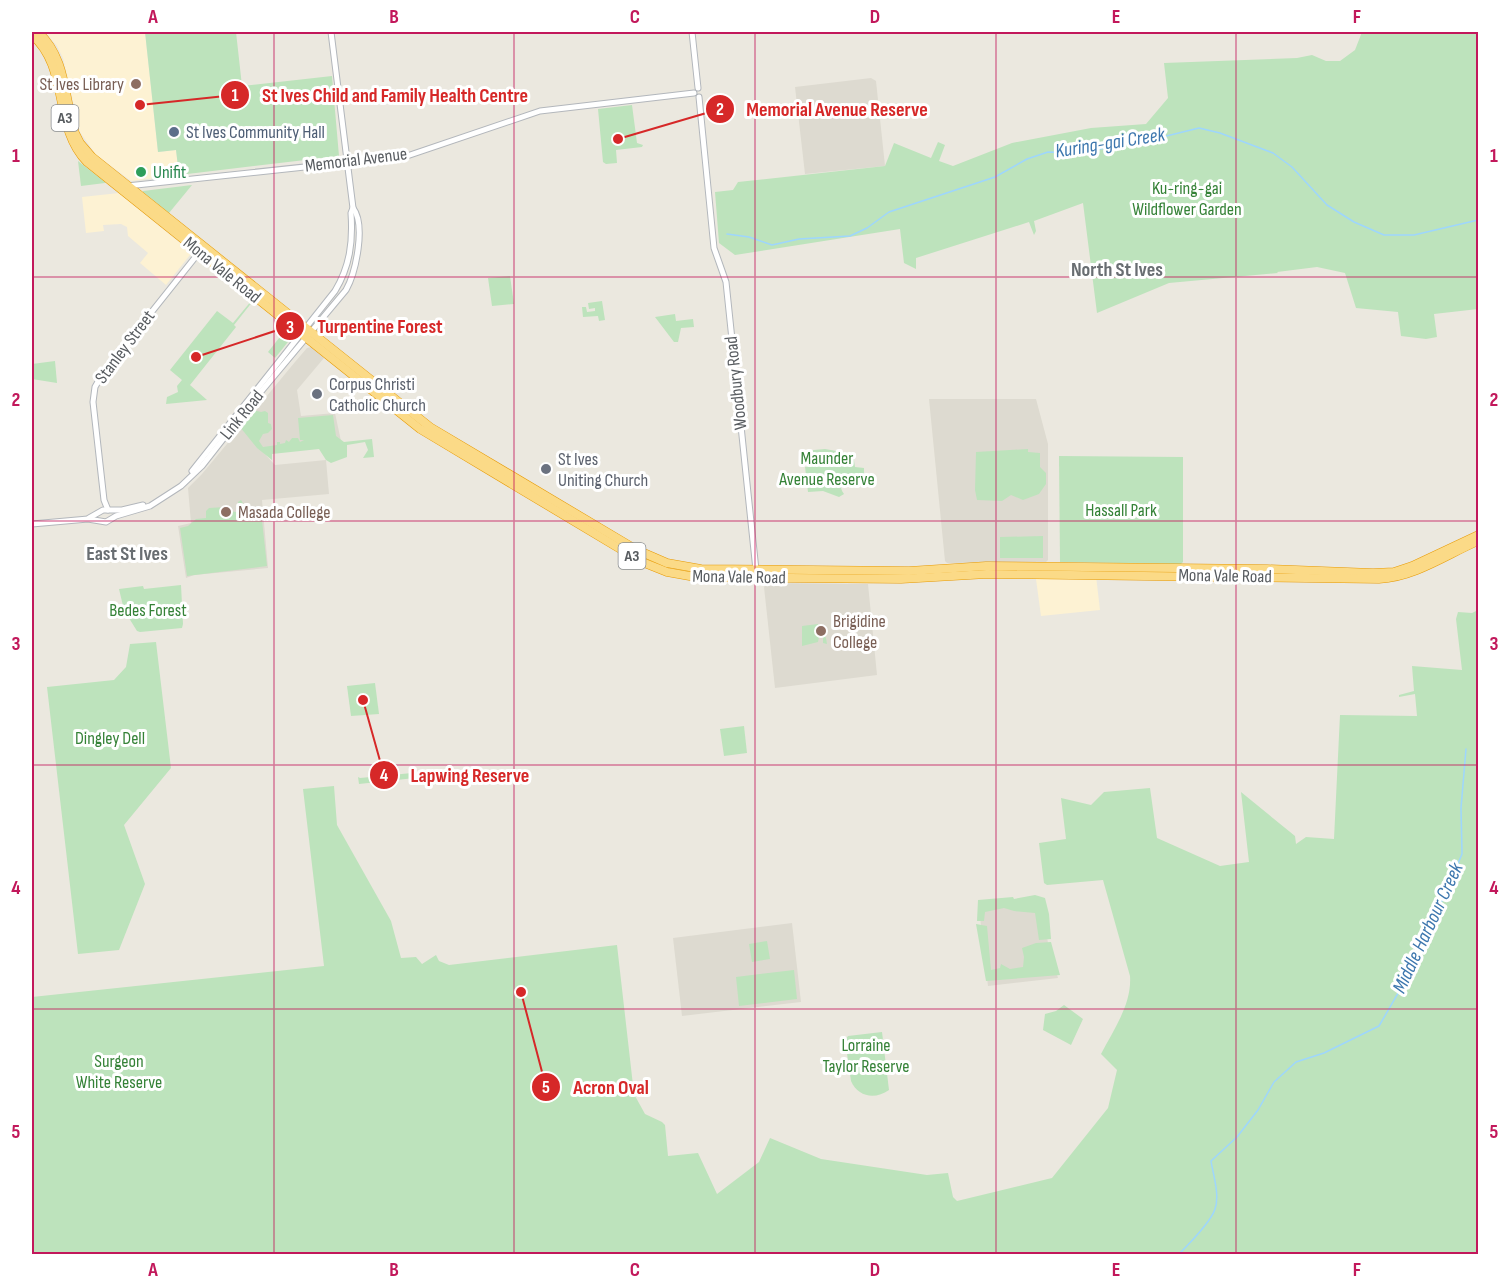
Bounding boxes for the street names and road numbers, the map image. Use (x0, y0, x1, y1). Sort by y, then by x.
road number: A3 (52, 105, 78, 131)
street label: Memorial Avenue (304, 143, 408, 177)
street label: Mona Vale Road (179, 232, 265, 308)
street label: Stanley Street (91, 306, 160, 388)
street label: Woodbury Road (721, 335, 751, 431)
street label: Link Road (216, 386, 268, 444)
road number: A3 (618, 543, 646, 569)
street label: Mona Vale Road (1178, 565, 1272, 587)
street label: Mona Vale Road (692, 566, 786, 588)

